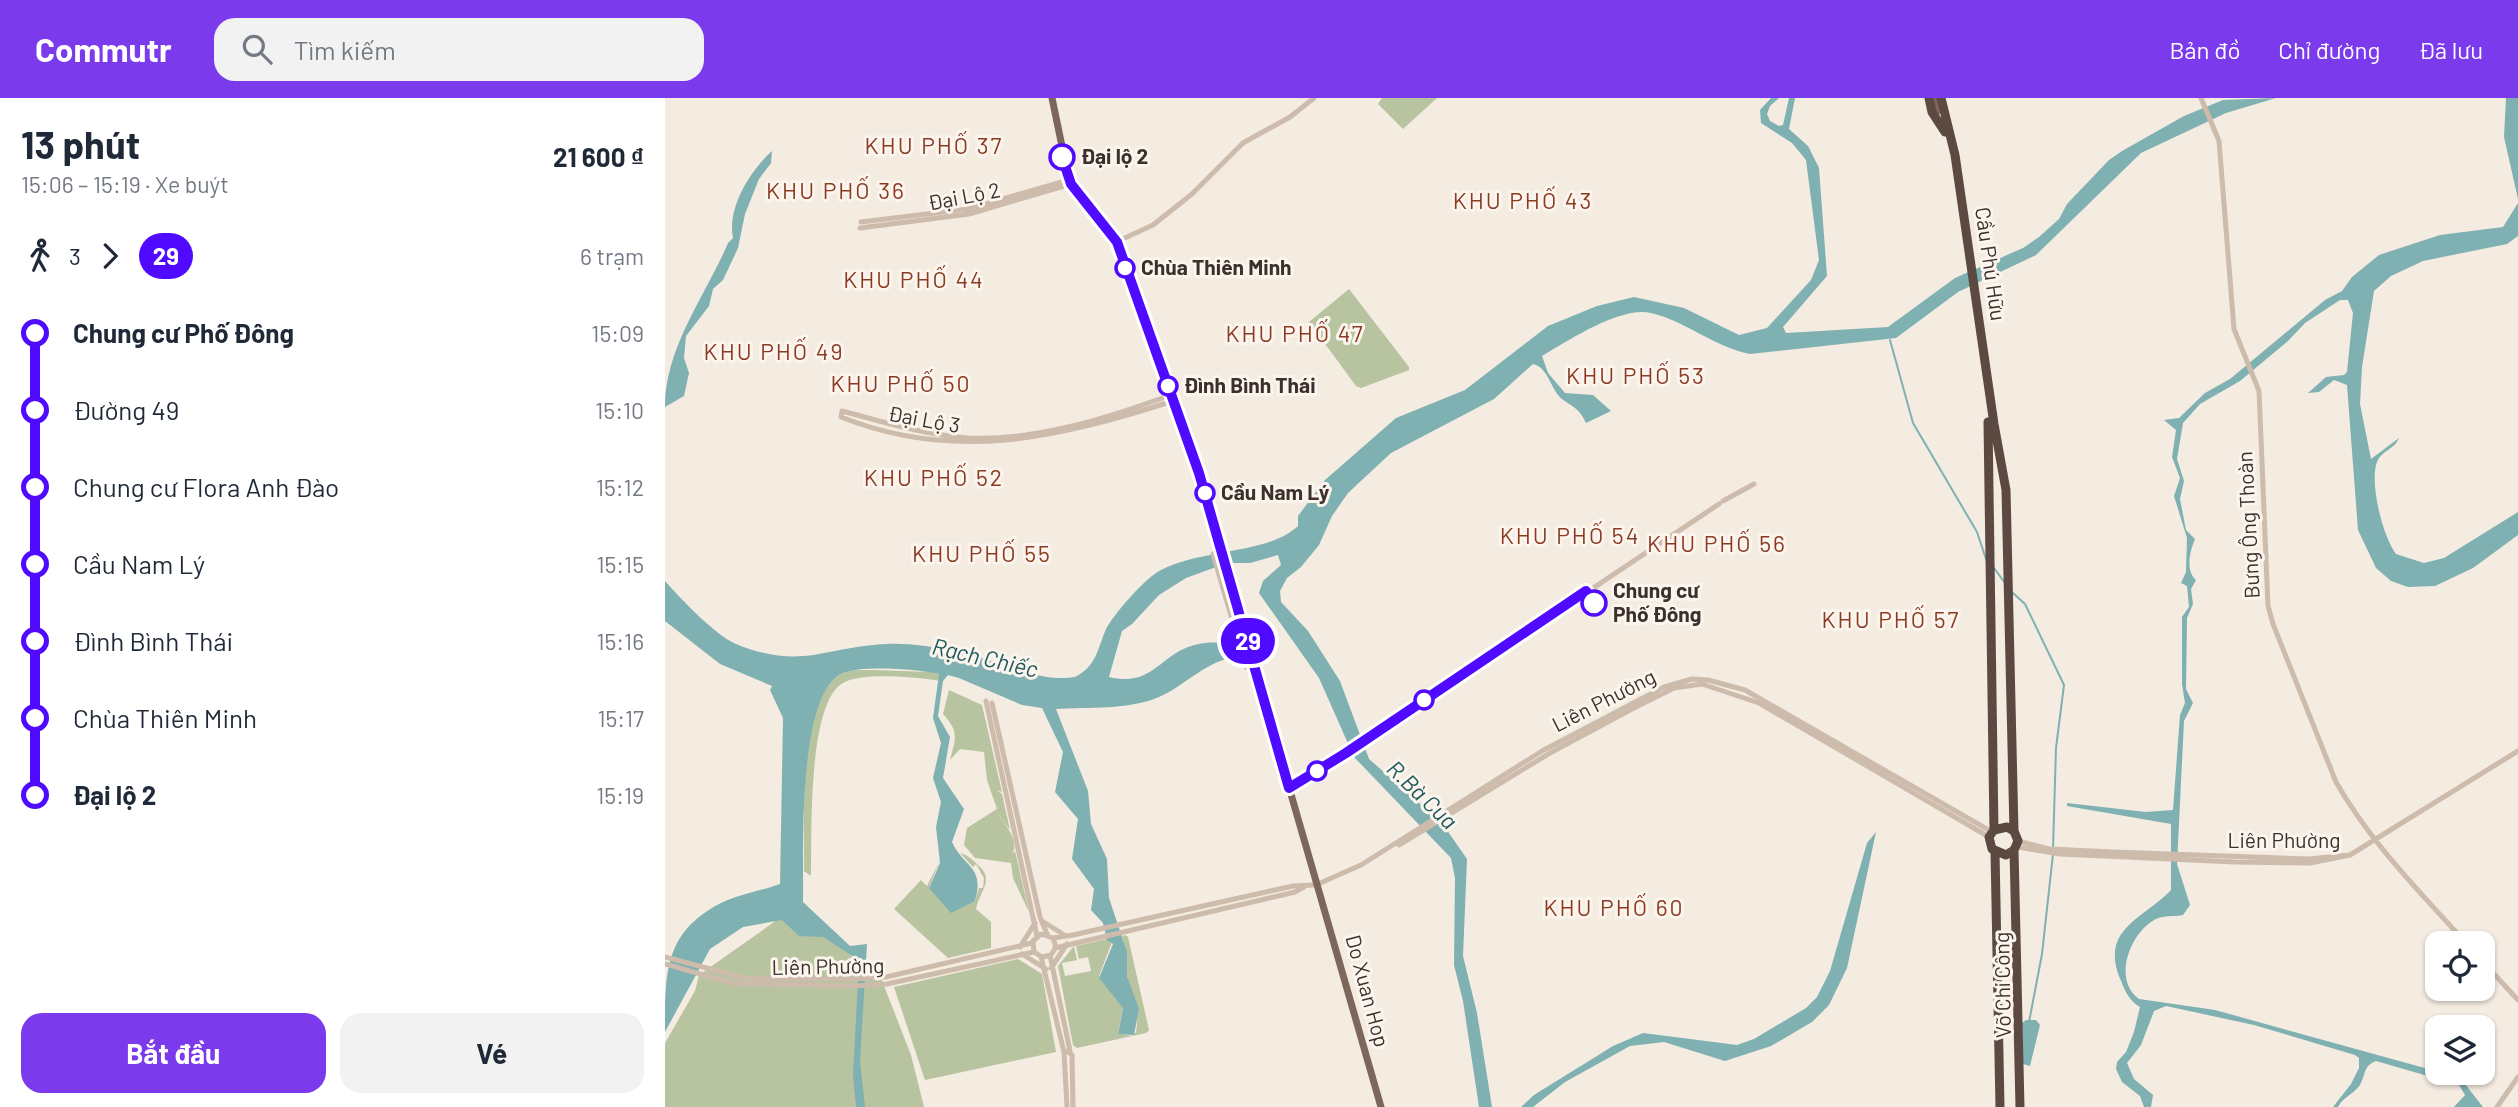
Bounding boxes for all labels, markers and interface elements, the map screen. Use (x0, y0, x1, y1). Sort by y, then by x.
search box (214, 18, 704, 81)
text: Commutr (35, 29, 172, 69)
icon: search (238, 30, 276, 68)
text: Tìm kiếm (294, 34, 396, 65)
text: Bản đồ (2169, 35, 2240, 64)
text: Chỉ đường (2278, 35, 2380, 64)
text: Đã lưu (2418, 35, 2483, 64)
text: 13 phút (21, 121, 140, 167)
district label: KHU PHỐ 37 (865, 131, 1003, 159)
text: 21 600 ₫ (553, 141, 644, 172)
place label: Đại lộ 2 (1081, 143, 1148, 168)
marker: Đại lộ 2 (1049, 144, 1075, 170)
text: 15:06 – 15:19 · Xe buýt (21, 170, 229, 198)
district label: KHU PHỐ 36 (766, 176, 906, 204)
street label: Đại Lộ 2 (925, 176, 1002, 215)
district label: KHU PHỐ 43 (1453, 186, 1593, 214)
street label: Cầu Phú Hữu (1971, 205, 2012, 322)
icon: walk (21, 237, 59, 275)
icon: forward (91, 237, 129, 275)
text: 29 (153, 241, 179, 270)
text: 3 (69, 242, 81, 270)
text: 6 trạm (580, 242, 644, 270)
place label: Chùa Thiên Minh (1141, 254, 1292, 279)
marker: Chùa Thiên Minh (1115, 258, 1135, 278)
district label: KHU PHỐ 44 (843, 265, 985, 293)
text: Chung cư Phố Đông (73, 317, 294, 348)
text: 15:09 (591, 319, 644, 347)
district label: KHU PHỐ 47 (1225, 319, 1365, 347)
district label: KHU PHỐ 49 (704, 337, 844, 365)
district label: KHU PHỐ 53 (1566, 361, 1706, 389)
district label: KHU PHỐ 50 (831, 369, 971, 397)
place label: Đình Bình Thái (1184, 372, 1316, 397)
marker: Đình Bình Thái (1158, 376, 1178, 396)
text: Đường 49 (73, 394, 179, 425)
text: 15:10 (595, 396, 644, 424)
street label: Đại Lộ 3 (886, 400, 962, 437)
street label: Bưng Ông Thoàn (2231, 451, 2264, 599)
district label: KHU PHỐ 52 (864, 463, 1004, 491)
text: Chung cư Flora Anh Đào (73, 471, 339, 502)
text: 15:12 (596, 473, 644, 501)
place label: Cầu Nam Lý (1221, 479, 1330, 504)
marker: Cầu Nam Lý (1195, 483, 1215, 503)
district label: KHU PHỐ 54 (1500, 521, 1640, 549)
district label: KHU PHỐ 56 (1647, 529, 1787, 557)
district label: KHU PHỐ 55 (912, 539, 1052, 567)
text: Cầu Nam Lý (73, 548, 205, 579)
text: 15:15 (596, 550, 644, 578)
place label: Chung cư Phố Đông (1613, 577, 1701, 626)
marker: Chung cư Phố Đông (1581, 590, 1607, 616)
district label: KHU PHỐ 57 (1822, 605, 1960, 633)
line badge: 29 (1217, 618, 1279, 664)
text: Đình Bình Thái (73, 625, 233, 656)
text: 29 (1235, 626, 1261, 655)
text: 15:16 (596, 627, 644, 655)
water label: Rạch Chiếc (930, 631, 1041, 683)
street label: Liên Phường (1547, 663, 1659, 736)
unlabelled marker (1414, 690, 1434, 710)
text: Chùa Thiên Minh (73, 702, 257, 733)
text: 15:17 (597, 704, 644, 732)
water label: R.Bà Cua (1382, 754, 1464, 835)
unlabelled marker (1307, 761, 1327, 781)
text: Đại lộ 2 (73, 779, 156, 810)
text: 15:19 (596, 781, 644, 809)
street label: Liên Phường (2228, 827, 2340, 852)
district label: KHU PHỐ 60 (1543, 893, 1685, 921)
map controls (2425, 931, 2495, 1085)
button: locate (2425, 931, 2495, 1001)
street label: Do Xuan Hop (1341, 932, 1395, 1050)
street label: Võ Chí Công (1988, 932, 2015, 1038)
street label: Liên Phường (771, 952, 885, 979)
button: Bắt đầu (21, 1013, 326, 1093)
button: Vé (340, 1013, 644, 1093)
button: layers (2425, 1015, 2495, 1085)

